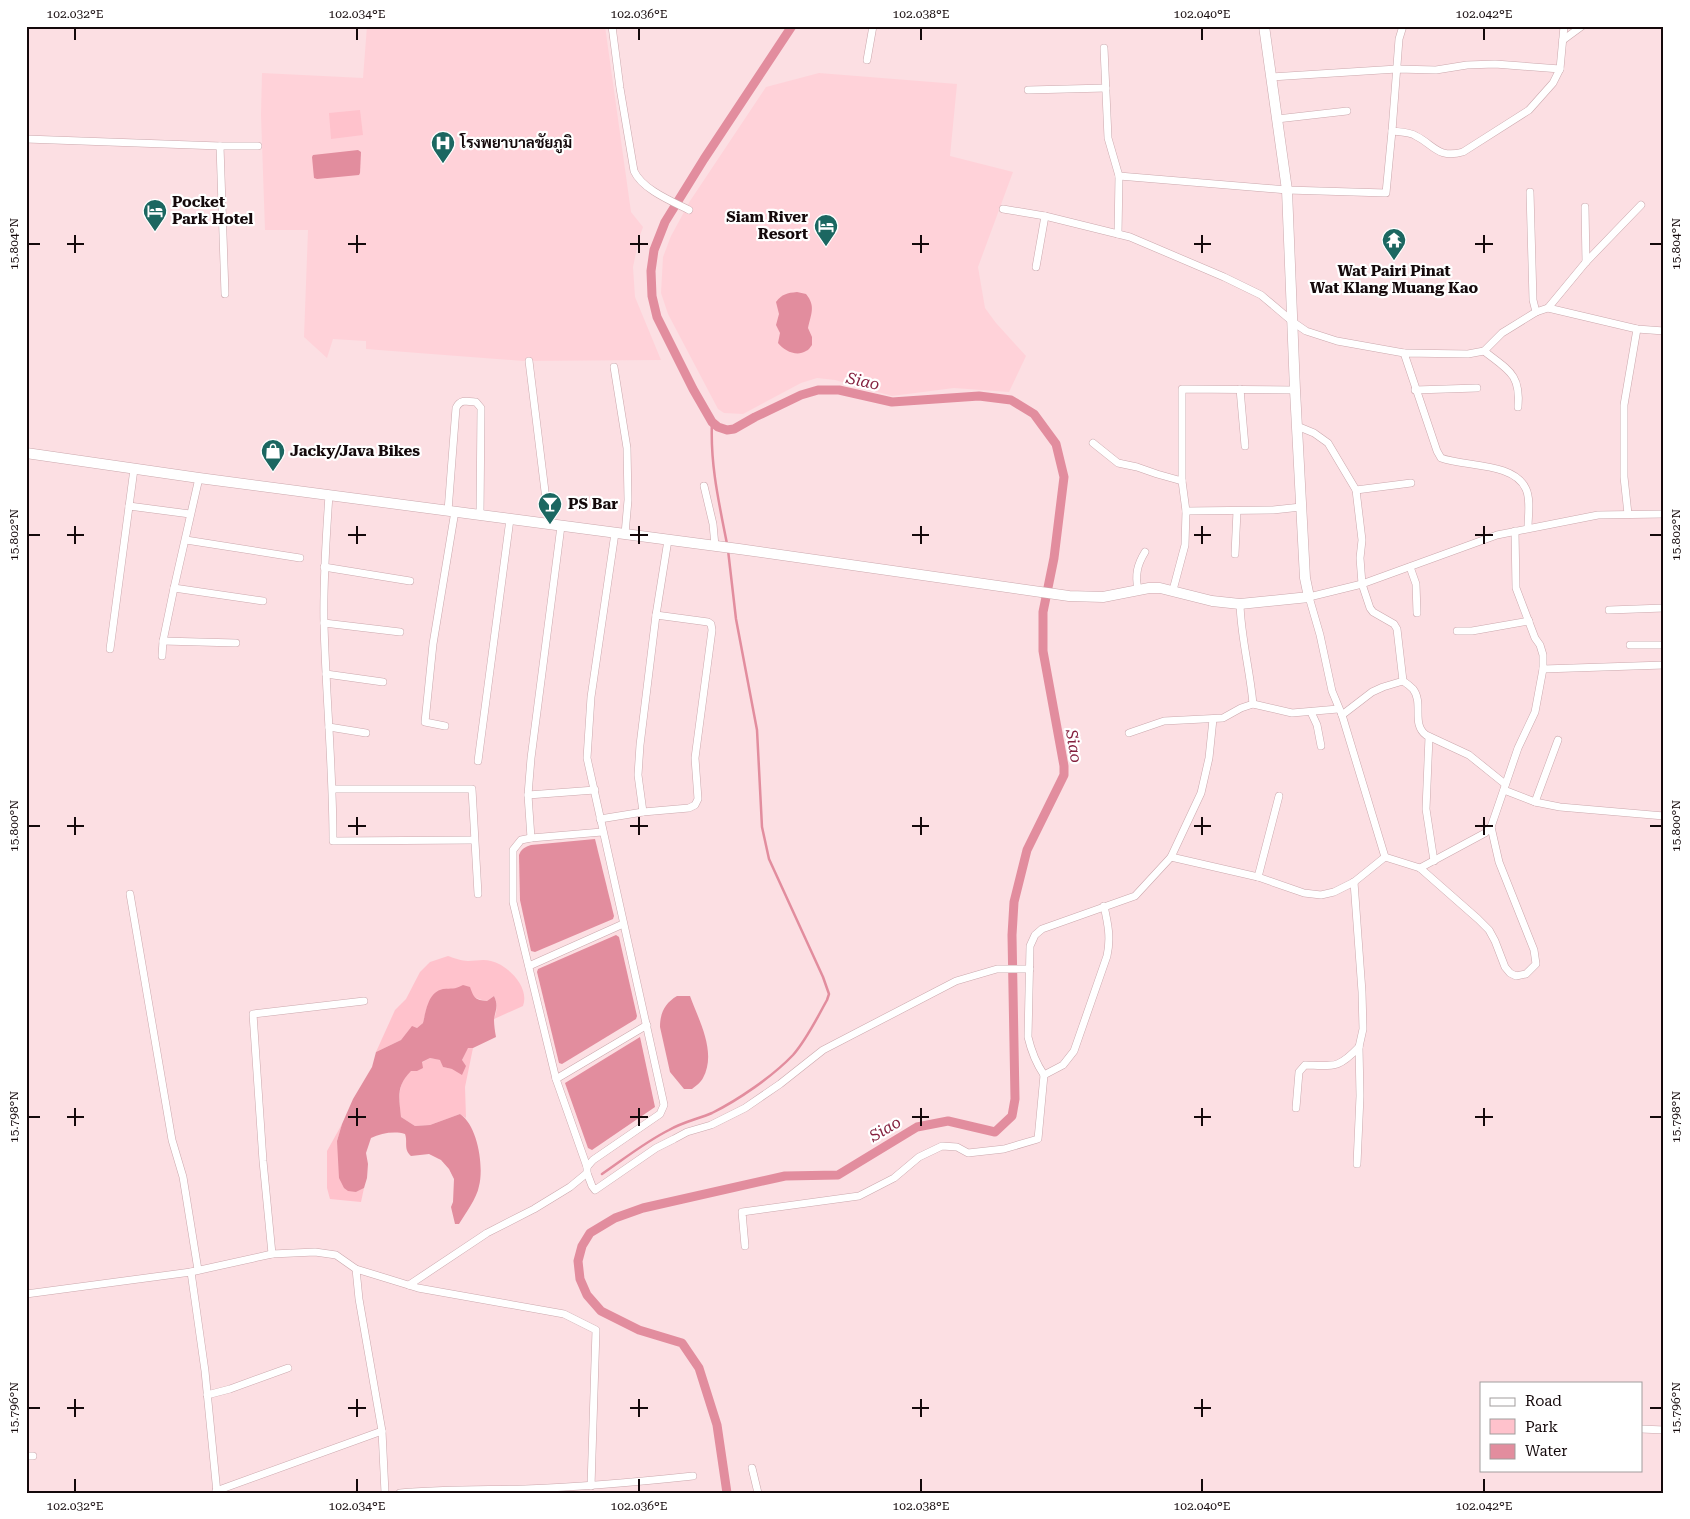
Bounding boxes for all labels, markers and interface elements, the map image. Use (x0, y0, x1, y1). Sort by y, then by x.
text: 102.032°E (47, 7, 103, 21)
text: 102.034°E (329, 7, 385, 21)
text: 102.036°E (611, 7, 667, 21)
text: 102.038°E (893, 7, 949, 21)
text: 102.040°E (1174, 7, 1230, 21)
text: 102.042°E (1456, 7, 1512, 21)
hospital icon: โรงพยาบาลชัยภูมิ (430, 130, 456, 164)
place label: โรงพยาบาลชัยภูมิ (459, 132, 572, 154)
place label: Pocket Park Hotel (172, 193, 253, 228)
hotel icon: Pocket Park Hotel (142, 198, 168, 232)
place label: Siam River Resort (726, 208, 808, 243)
hotel icon: Siam River Resort (813, 213, 839, 247)
text: 15.804°N (7, 218, 21, 270)
text: 15.804°N (1669, 218, 1683, 270)
temple icon: Wat Pairi Pinat Wat Klang Muang Kao (1381, 227, 1407, 261)
place label: Wat Pairi Pinat Wat Klang Muang Kao (1310, 262, 1478, 297)
water label: Siao (844, 368, 881, 394)
shop icon: Jacky/Java Bikes (260, 438, 286, 472)
place label: Jacky/Java Bikes (290, 442, 420, 460)
bar icon: PS Bar (537, 491, 563, 525)
place label: PS Bar (568, 495, 618, 513)
text: 15.802°N (7, 509, 21, 561)
text: 15.802°N (1669, 509, 1683, 561)
water label: Siao (1062, 727, 1086, 764)
text: 15.800°N (7, 800, 21, 852)
text: 15.800°N (1669, 800, 1683, 852)
text: 15.798°N (7, 1091, 21, 1143)
text: 15.798°N (1669, 1091, 1683, 1143)
water label: Siao (865, 1112, 904, 1146)
text: 15.796°N (7, 1382, 21, 1434)
legend (1480, 1382, 1642, 1472)
text: 15.796°N (1669, 1382, 1683, 1434)
text: Road (1525, 1392, 1562, 1410)
text: Park (1525, 1418, 1559, 1436)
text: Water (1525, 1442, 1567, 1460)
text: 102.032°E (47, 1499, 103, 1513)
text: 102.034°E (329, 1499, 385, 1513)
text: 102.036°E (611, 1499, 667, 1513)
text: 102.038°E (893, 1499, 949, 1513)
text: 102.040°E (1174, 1499, 1230, 1513)
text: 102.042°E (1456, 1499, 1512, 1513)

